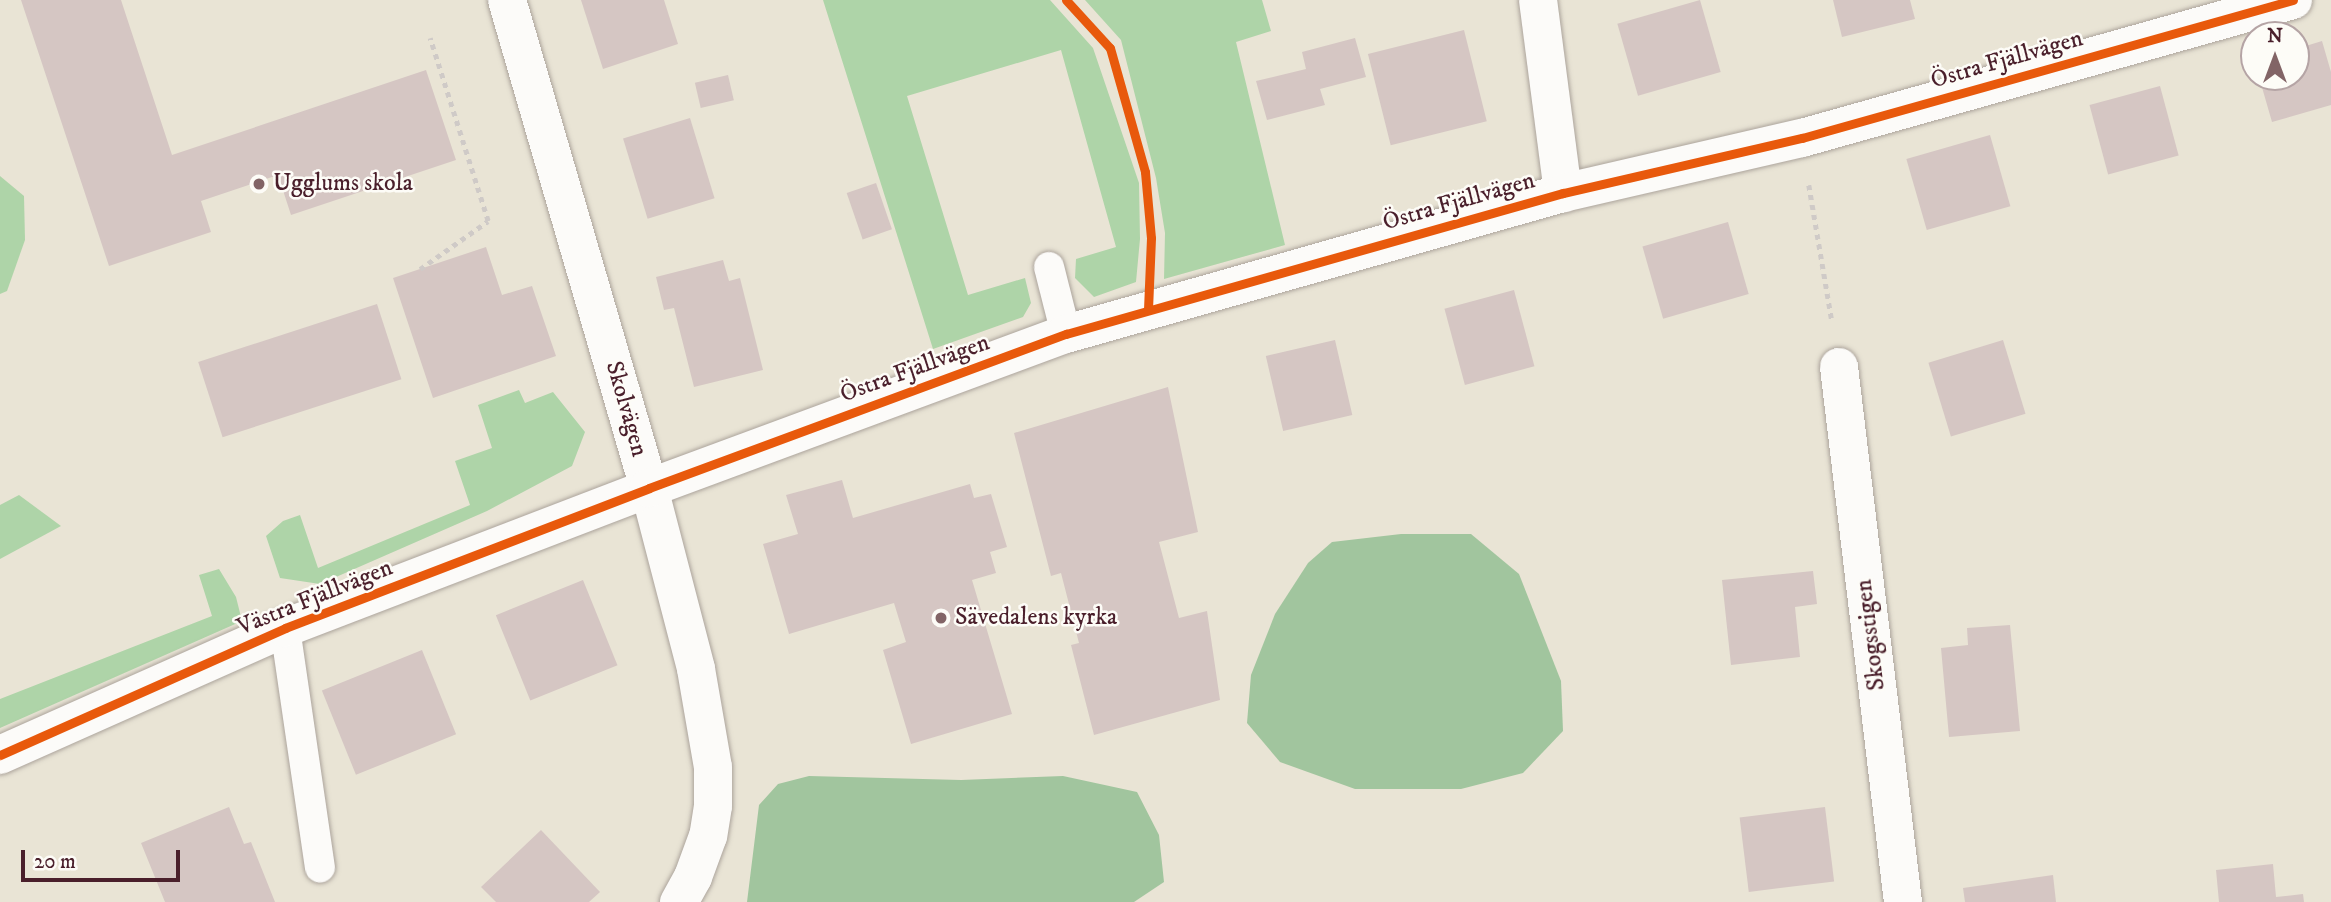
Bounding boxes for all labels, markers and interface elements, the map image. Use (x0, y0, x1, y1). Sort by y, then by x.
north arrow (2240, 21, 2310, 91)
street label: Östra Fjällvägen (1928, 25, 2086, 95)
text: N (2267, 25, 2283, 48)
street label: Östra Fjällvägen (1380, 167, 1538, 237)
place label: Ugglums skola (273, 170, 413, 198)
marker: Ugglums skola (251, 176, 267, 192)
street label: Östra Fjällvägen (836, 329, 994, 409)
street label: Skolvägen (599, 358, 653, 460)
street label: Västra Fjällvägen (233, 554, 397, 642)
street label: Skogsstigen (1850, 578, 1892, 692)
place label: Sävedalens kyrka (955, 604, 1117, 632)
marker: Sävedalens kyrka (933, 610, 949, 626)
scale bar (24, 836, 184, 880)
text: 20 m (34, 849, 76, 875)

